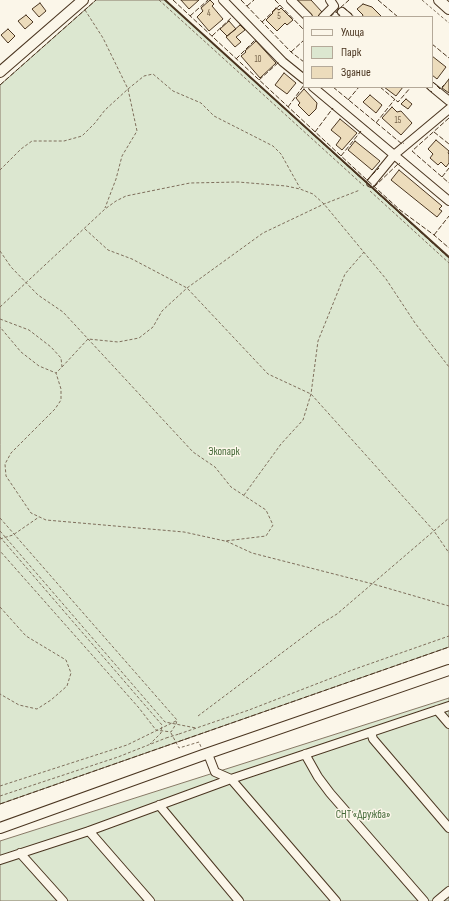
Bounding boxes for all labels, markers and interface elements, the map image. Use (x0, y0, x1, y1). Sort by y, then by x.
house number: 4 (207, 9, 211, 19)
house number: 5 (277, 12, 281, 22)
legend (303, 16, 433, 88)
text: Улица (341, 25, 364, 40)
text: Парк (341, 45, 361, 60)
house number: 10 (254, 55, 262, 65)
text: Здание (341, 65, 371, 80)
house number: 15 (395, 116, 401, 126)
park label: Экопарк (208, 445, 240, 459)
park label: СНТ «Дружба» (336, 808, 390, 822)

